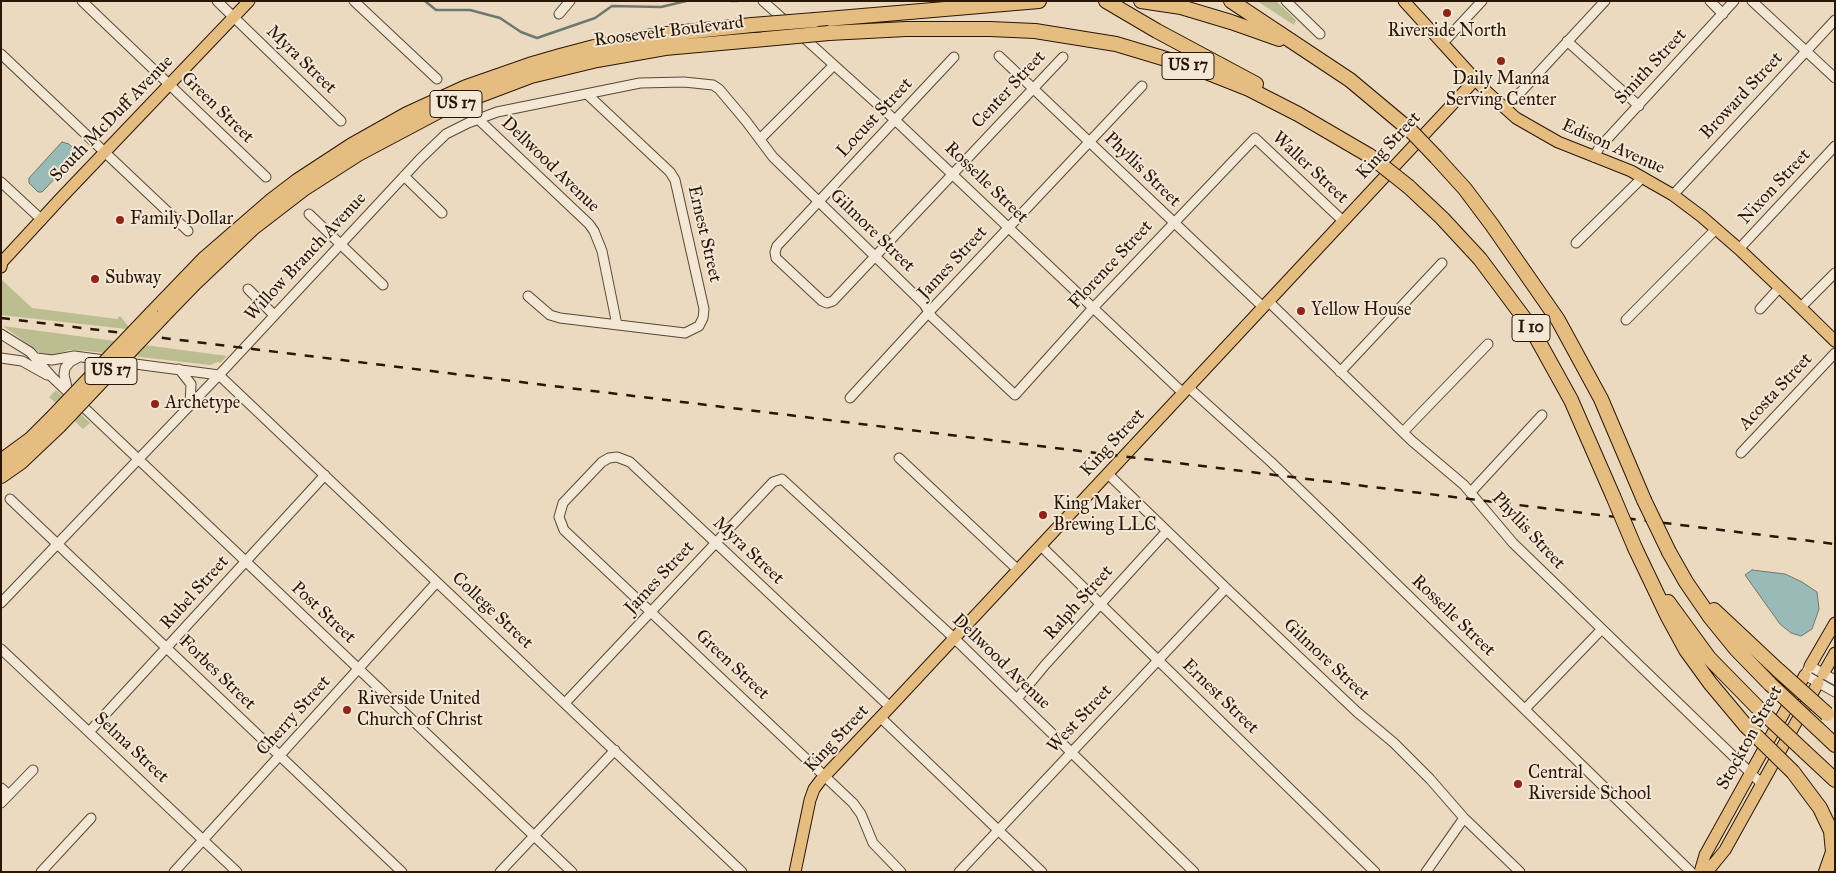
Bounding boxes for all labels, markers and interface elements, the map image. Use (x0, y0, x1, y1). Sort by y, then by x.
marker: Riverside North (1441, 7, 1453, 19)
street label: Roosevelt Boulevard (593, 12, 745, 52)
street label: Myra Street (261, 21, 341, 99)
place label: Riverside North (1387, 21, 1507, 43)
street label: Smith Street (1611, 25, 1691, 109)
street label: Center Street (967, 47, 1051, 133)
street label: Broward Street (1696, 48, 1788, 144)
street label: South McDuff Avenue (46, 51, 178, 187)
road number: US 17 (1162, 52, 1214, 80)
marker: Daily Manna Serving Center (1495, 55, 1507, 67)
street label: Green Street (176, 68, 258, 148)
place label: Daily Manna Serving Center (1446, 69, 1556, 112)
street label: Locust Street (833, 74, 917, 162)
road number: US 17 (430, 90, 482, 118)
street label: King Street (1352, 108, 1426, 184)
street label: Dellwood Avenue (496, 113, 604, 217)
street label: Edison Avenue (1558, 115, 1668, 179)
street label: Waller Street (1267, 127, 1353, 209)
street label: Phyllis Street (1099, 128, 1185, 212)
street label: Rosselle Street (940, 138, 1032, 228)
street label: Nixon Street (1735, 145, 1815, 229)
street label: Ernest Street (682, 184, 726, 284)
street label: Gilmore Street (825, 185, 919, 277)
street label: Willow Branch Avenue (241, 188, 371, 326)
place label: Family Dollar (130, 209, 233, 231)
marker: Family Dollar (114, 214, 126, 226)
street label: Florence Street (1064, 216, 1158, 314)
street label: James Street (914, 222, 992, 304)
place label: Subway (105, 268, 161, 290)
marker: Subway (89, 273, 101, 285)
place label: Yellow House (1311, 300, 1411, 322)
marker: Yellow House (1295, 305, 1307, 317)
road number: I 10 (1512, 314, 1550, 342)
street label: Acosta Street (1735, 349, 1817, 435)
road number: US 17 (85, 358, 137, 384)
place label: Archetype (165, 393, 240, 415)
marker: Archetype (149, 398, 161, 410)
street label: King Street (1076, 405, 1150, 481)
street label: Phyllis Street (1487, 488, 1569, 574)
place label: King Maker Brewing LLC (1053, 494, 1157, 536)
marker: King Maker Brewing LLC (1037, 509, 1049, 521)
street label: Myra Street (708, 513, 788, 589)
street label: James Street (621, 537, 699, 619)
street label: Rubel Street (156, 552, 234, 634)
street label: Ralph Street (1040, 561, 1118, 645)
street label: College Street (447, 568, 537, 654)
street label: Rosselle Street (1407, 571, 1499, 661)
street label: Post Street (286, 578, 360, 648)
street label: Dellwood Avenue (947, 610, 1055, 714)
street label: Gilmore Street (1278, 615, 1374, 705)
street label: Green Street (691, 625, 773, 705)
street label: Forbes Street (174, 631, 260, 715)
street label: Ernest Street (1177, 655, 1263, 739)
street label: Cherry Street (252, 672, 336, 760)
street label: West Street (1043, 680, 1117, 758)
street label: Stockton Street (1712, 682, 1788, 794)
place label: Riverside United Church of Christ (357, 689, 483, 732)
street label: King Street (800, 701, 874, 777)
marker: Riverside United Church of Christ (341, 704, 353, 716)
street label: Selma Street (89, 708, 173, 788)
place label: Central Riverside School (1528, 763, 1651, 806)
marker: Central Riverside School (1512, 778, 1524, 790)

